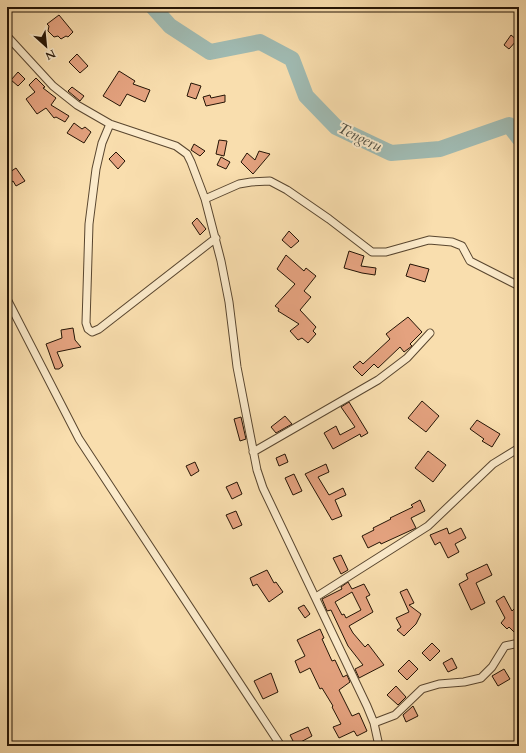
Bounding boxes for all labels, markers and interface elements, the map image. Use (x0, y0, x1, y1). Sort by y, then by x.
north arrow (26, 26, 66, 66)
text: N (42, 46, 58, 64)
water label: Tengeru (335, 118, 385, 156)

